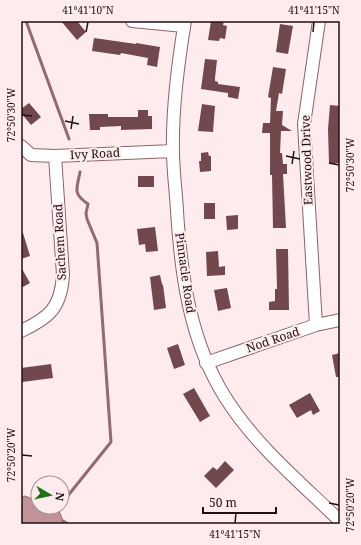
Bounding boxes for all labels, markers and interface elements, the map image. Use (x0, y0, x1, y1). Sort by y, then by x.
text: 41°41'10"N (62, 3, 114, 17)
text: 41°41'15"N (288, 3, 340, 17)
text: 72°50'30"W (4, 87, 18, 142)
street label: Eastwood Drive (296, 115, 317, 205)
text: 72°50'30"W (343, 137, 357, 192)
street label: Ivy Road (69, 144, 121, 163)
street label: Sachem Road (49, 203, 70, 281)
street label: Pinnacle Road (171, 231, 200, 315)
street label: Nod Road (244, 322, 302, 357)
text: 72°50'20"W (4, 427, 18, 482)
north arrow (30, 475, 70, 515)
text: 72°50'20"W (343, 477, 357, 532)
scale bar (203, 489, 276, 515)
text: N (52, 491, 68, 502)
text: 50 m (209, 494, 237, 511)
text: 41°41'15"N (209, 527, 261, 541)

